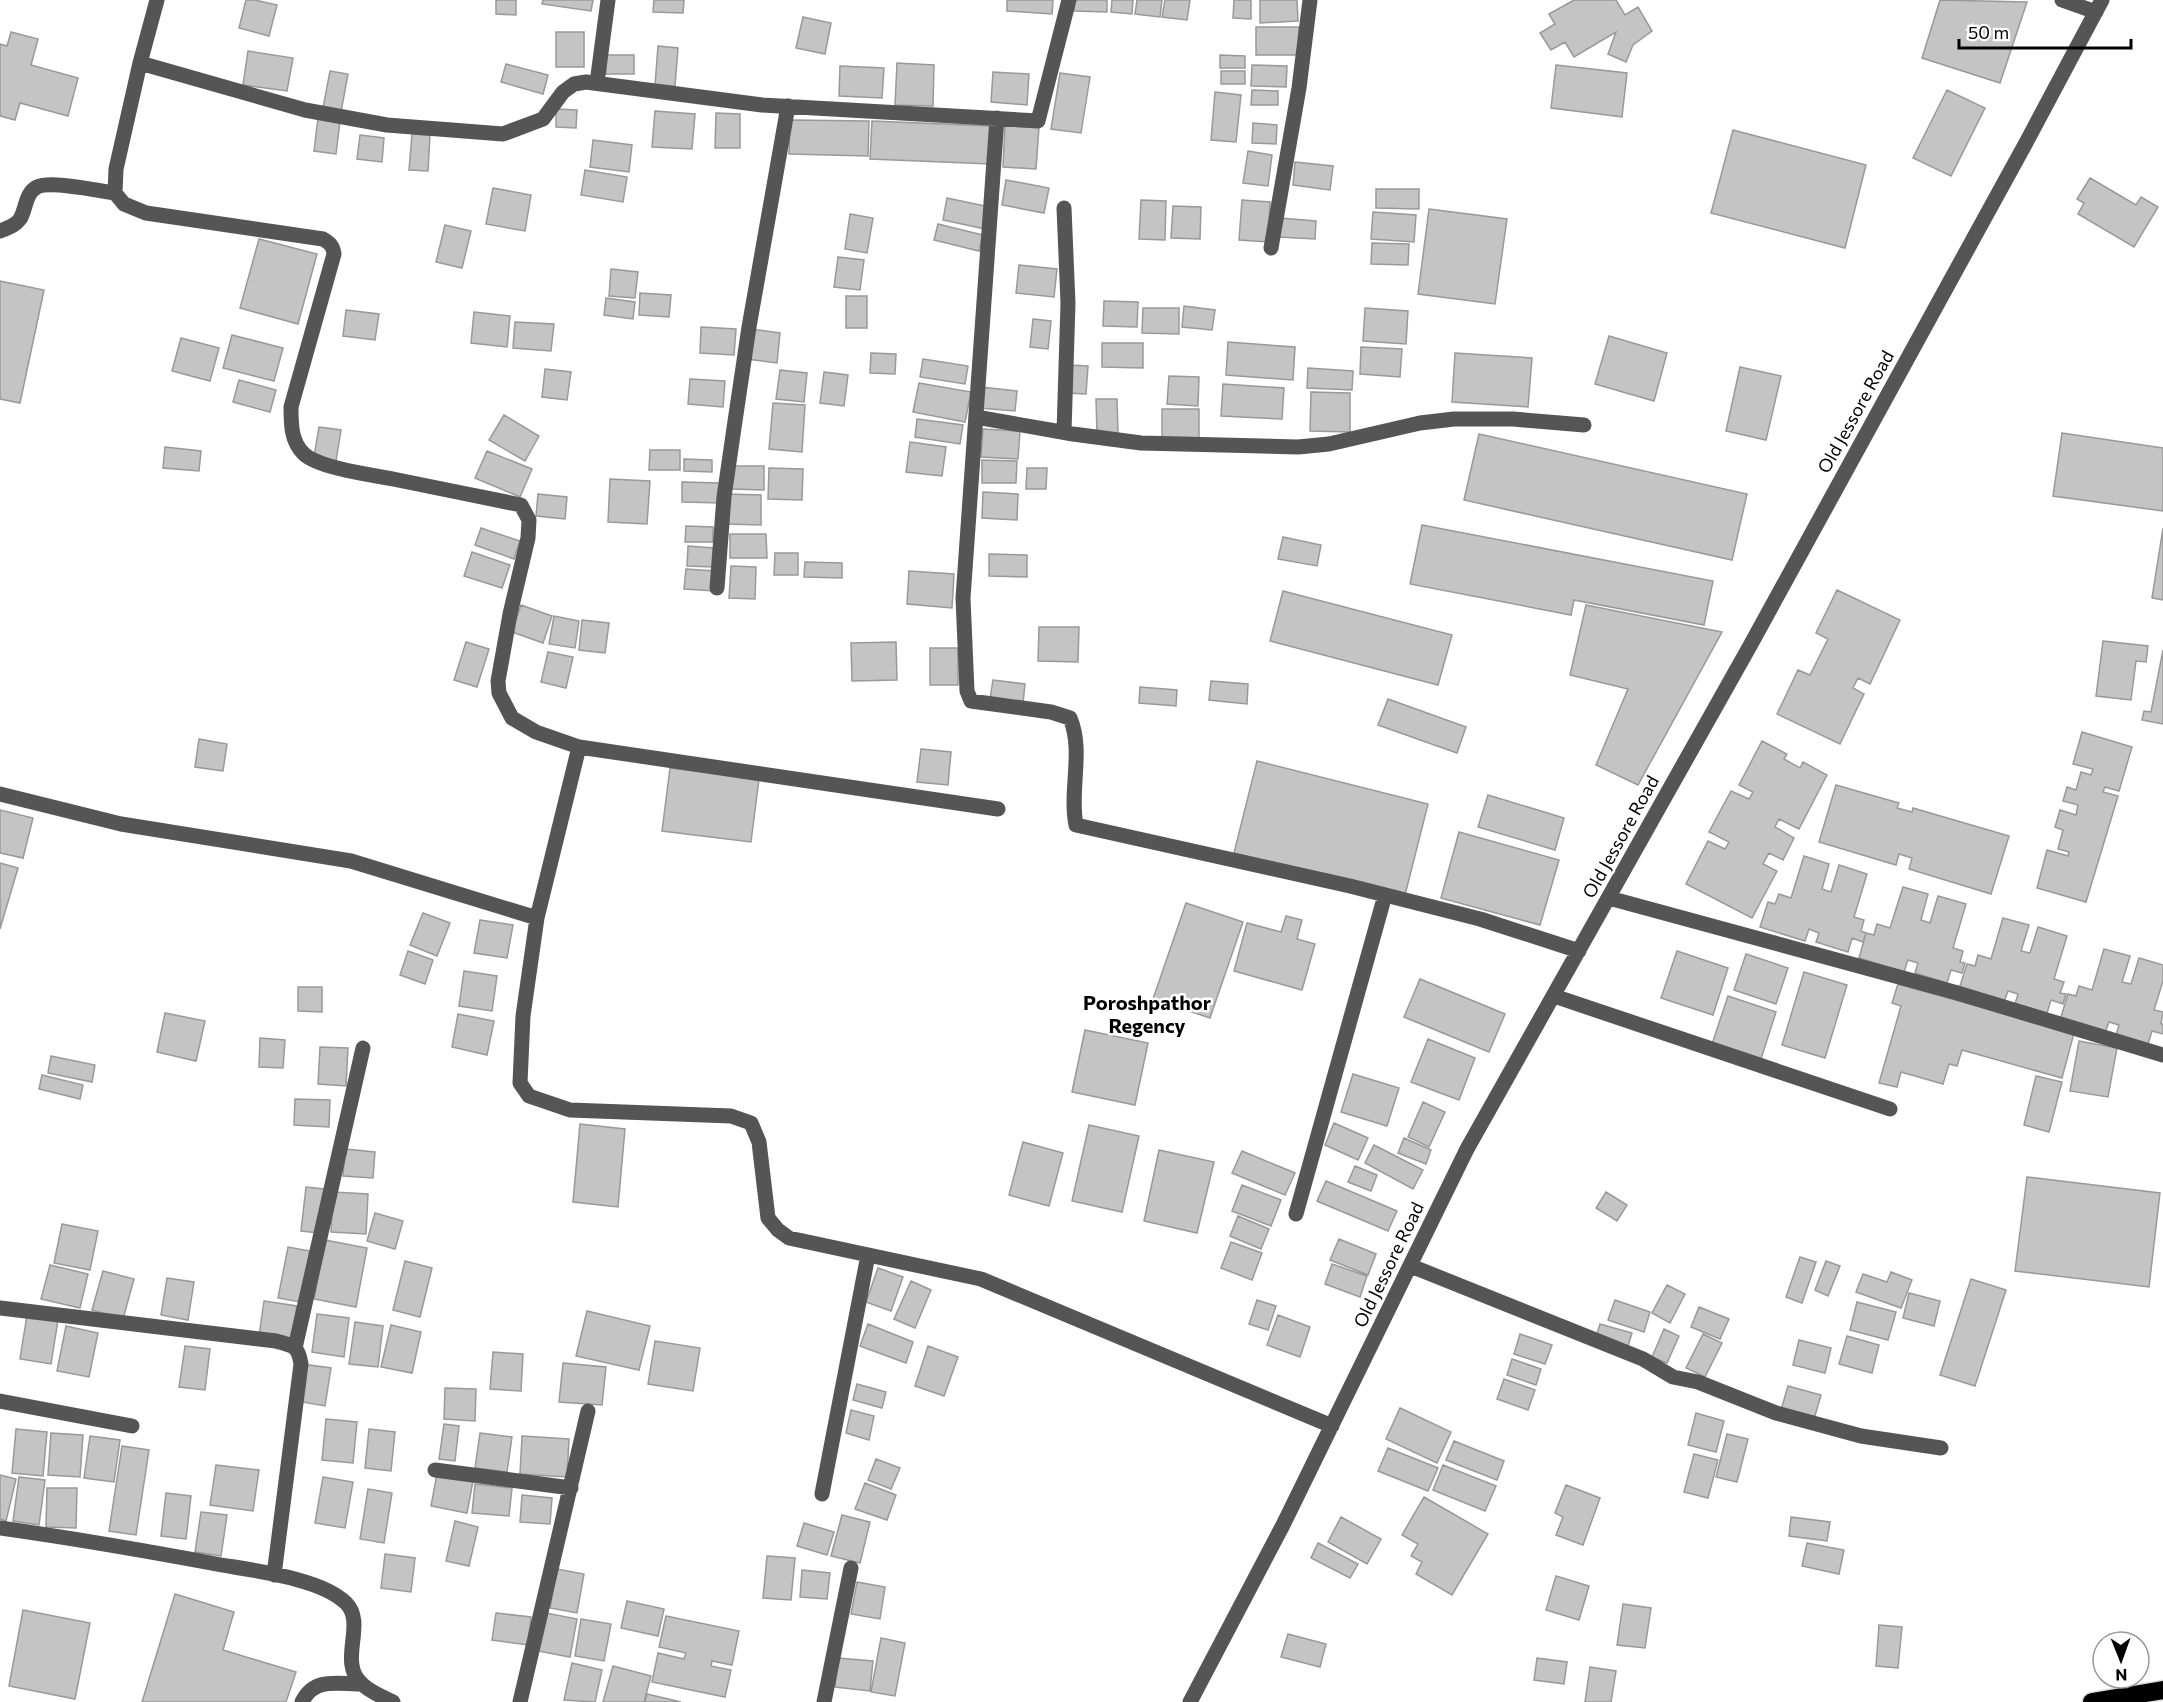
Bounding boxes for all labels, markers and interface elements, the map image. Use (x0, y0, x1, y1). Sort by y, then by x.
scale bar (1959, 12, 2132, 50)
text: 50 m (1968, 21, 2009, 43)
street label: Old Jessore Road (1812, 346, 1898, 477)
street label: Old Jessore Road (1577, 771, 1663, 902)
district label: Poroshpathor Regency (1083, 990, 1211, 1037)
street label: Old Jessore Road (1348, 1198, 1428, 1331)
north arrow (2091, 1630, 2151, 1690)
text: N (2115, 1666, 2127, 1685)

